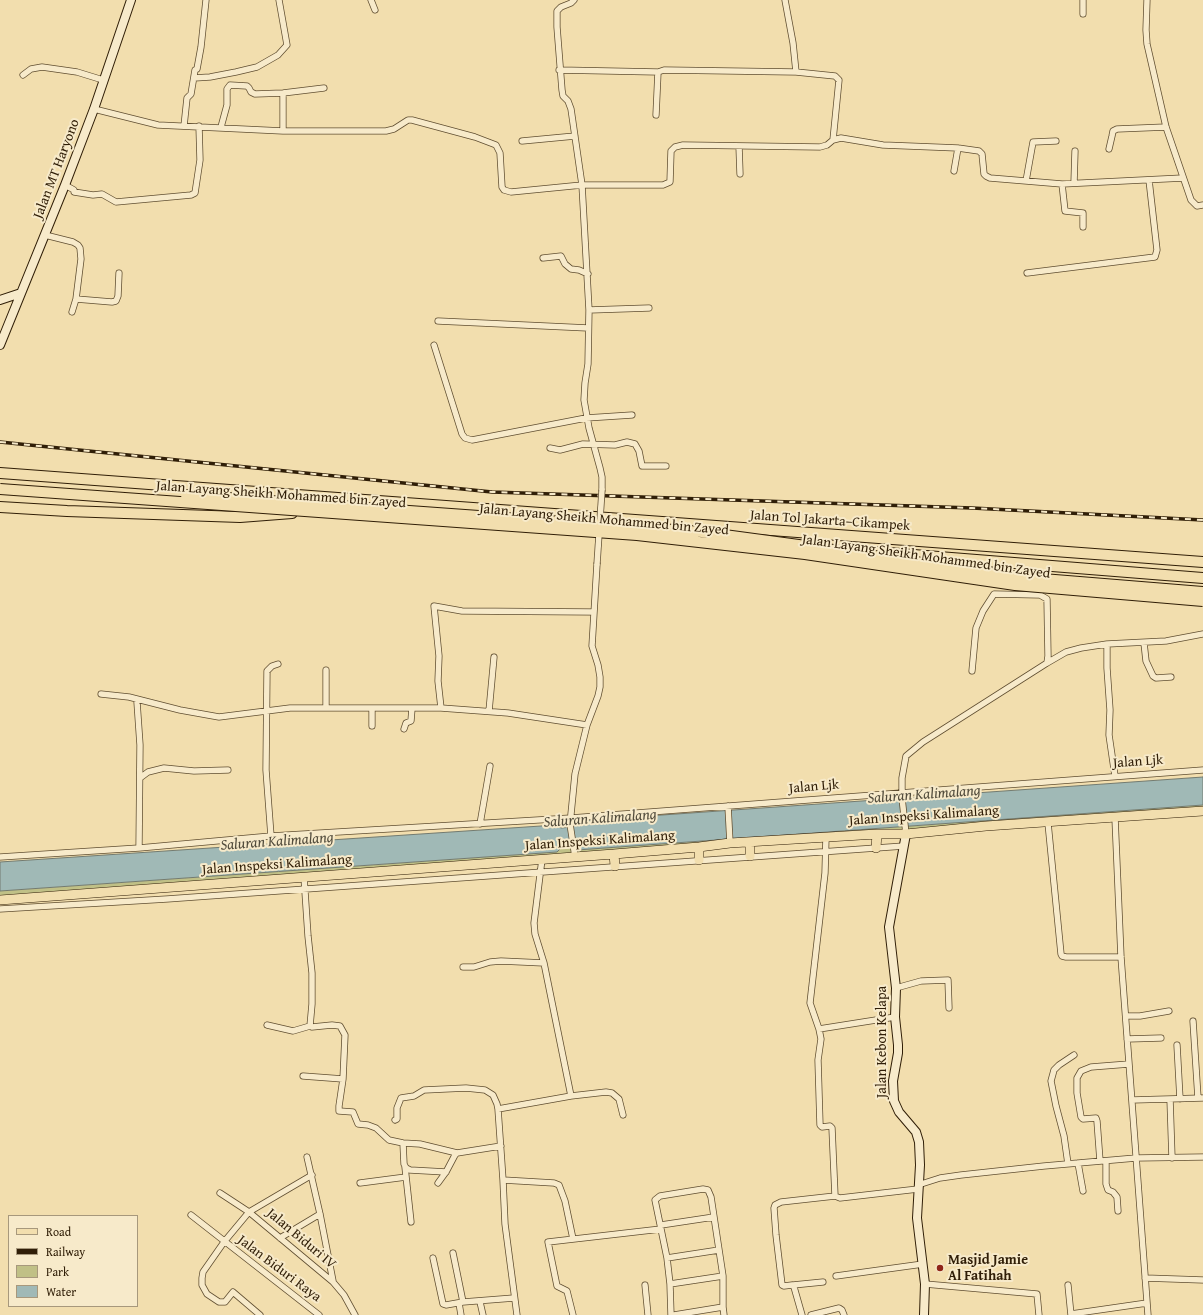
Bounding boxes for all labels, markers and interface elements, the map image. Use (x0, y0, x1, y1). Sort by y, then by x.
street label: Jalan MT Haryono (30, 117, 84, 221)
street label: Jalan Layang Sheikh Mohammed bin Zayed (155, 478, 407, 512)
street label: Jalan Layang Sheikh Mohammed bin Zayed (478, 501, 730, 539)
street label: Jalan Tol Jakarta–Cikampek (749, 507, 911, 535)
street label: Jalan Layang Sheikh Mohammed bin Zayed (801, 531, 1051, 583)
street label: Jalan Ljk (1112, 752, 1164, 772)
street label: Jalan Ljk (788, 776, 840, 798)
water label: Saluran Kalimalang (867, 782, 981, 808)
street label: Jalan Inspeksi Kalimalang (848, 802, 1000, 830)
water label: Saluran Kalimalang (543, 806, 657, 832)
street label: Jalan Inspeksi Kalimalang (524, 827, 676, 855)
water label: Saluran Kalimalang (220, 829, 334, 855)
street label: Jalan Inspeksi Kalimalang (201, 851, 353, 879)
street label: Jalan Kebon Kelapa (874, 986, 890, 1098)
street label: Jalan Biduri IV (263, 1205, 339, 1273)
legend (8, 1215, 138, 1307)
text: Road (46, 1223, 71, 1240)
street label: Jalan Biduri Raya (234, 1232, 324, 1306)
text: Railway (46, 1243, 85, 1260)
place label: Masjid Jamie Al Fatihah (948, 1252, 1028, 1284)
text: Park (46, 1263, 69, 1280)
marker: Masjid Jamie Al Fatihah (935, 1263, 945, 1273)
text: Water (46, 1283, 76, 1300)

